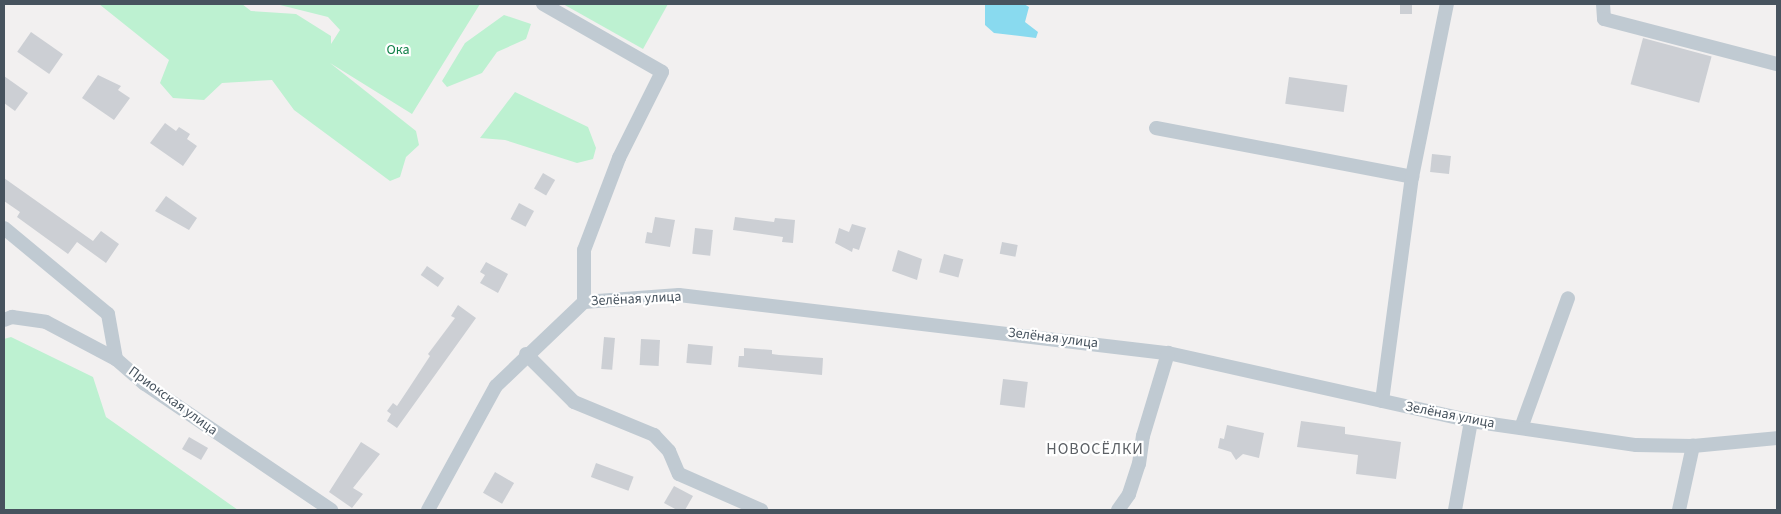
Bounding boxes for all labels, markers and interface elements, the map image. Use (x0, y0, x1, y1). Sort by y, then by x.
park label: Ока (386, 42, 410, 58)
street label: Зелёная улица (590, 288, 682, 310)
street label: Зелёная улица (1007, 324, 1099, 352)
street label: Приокская улица (125, 363, 221, 439)
street label: Зелёная улица (1404, 398, 1496, 432)
district label: НОВОСЁЛКИ (1045, 439, 1145, 459)

